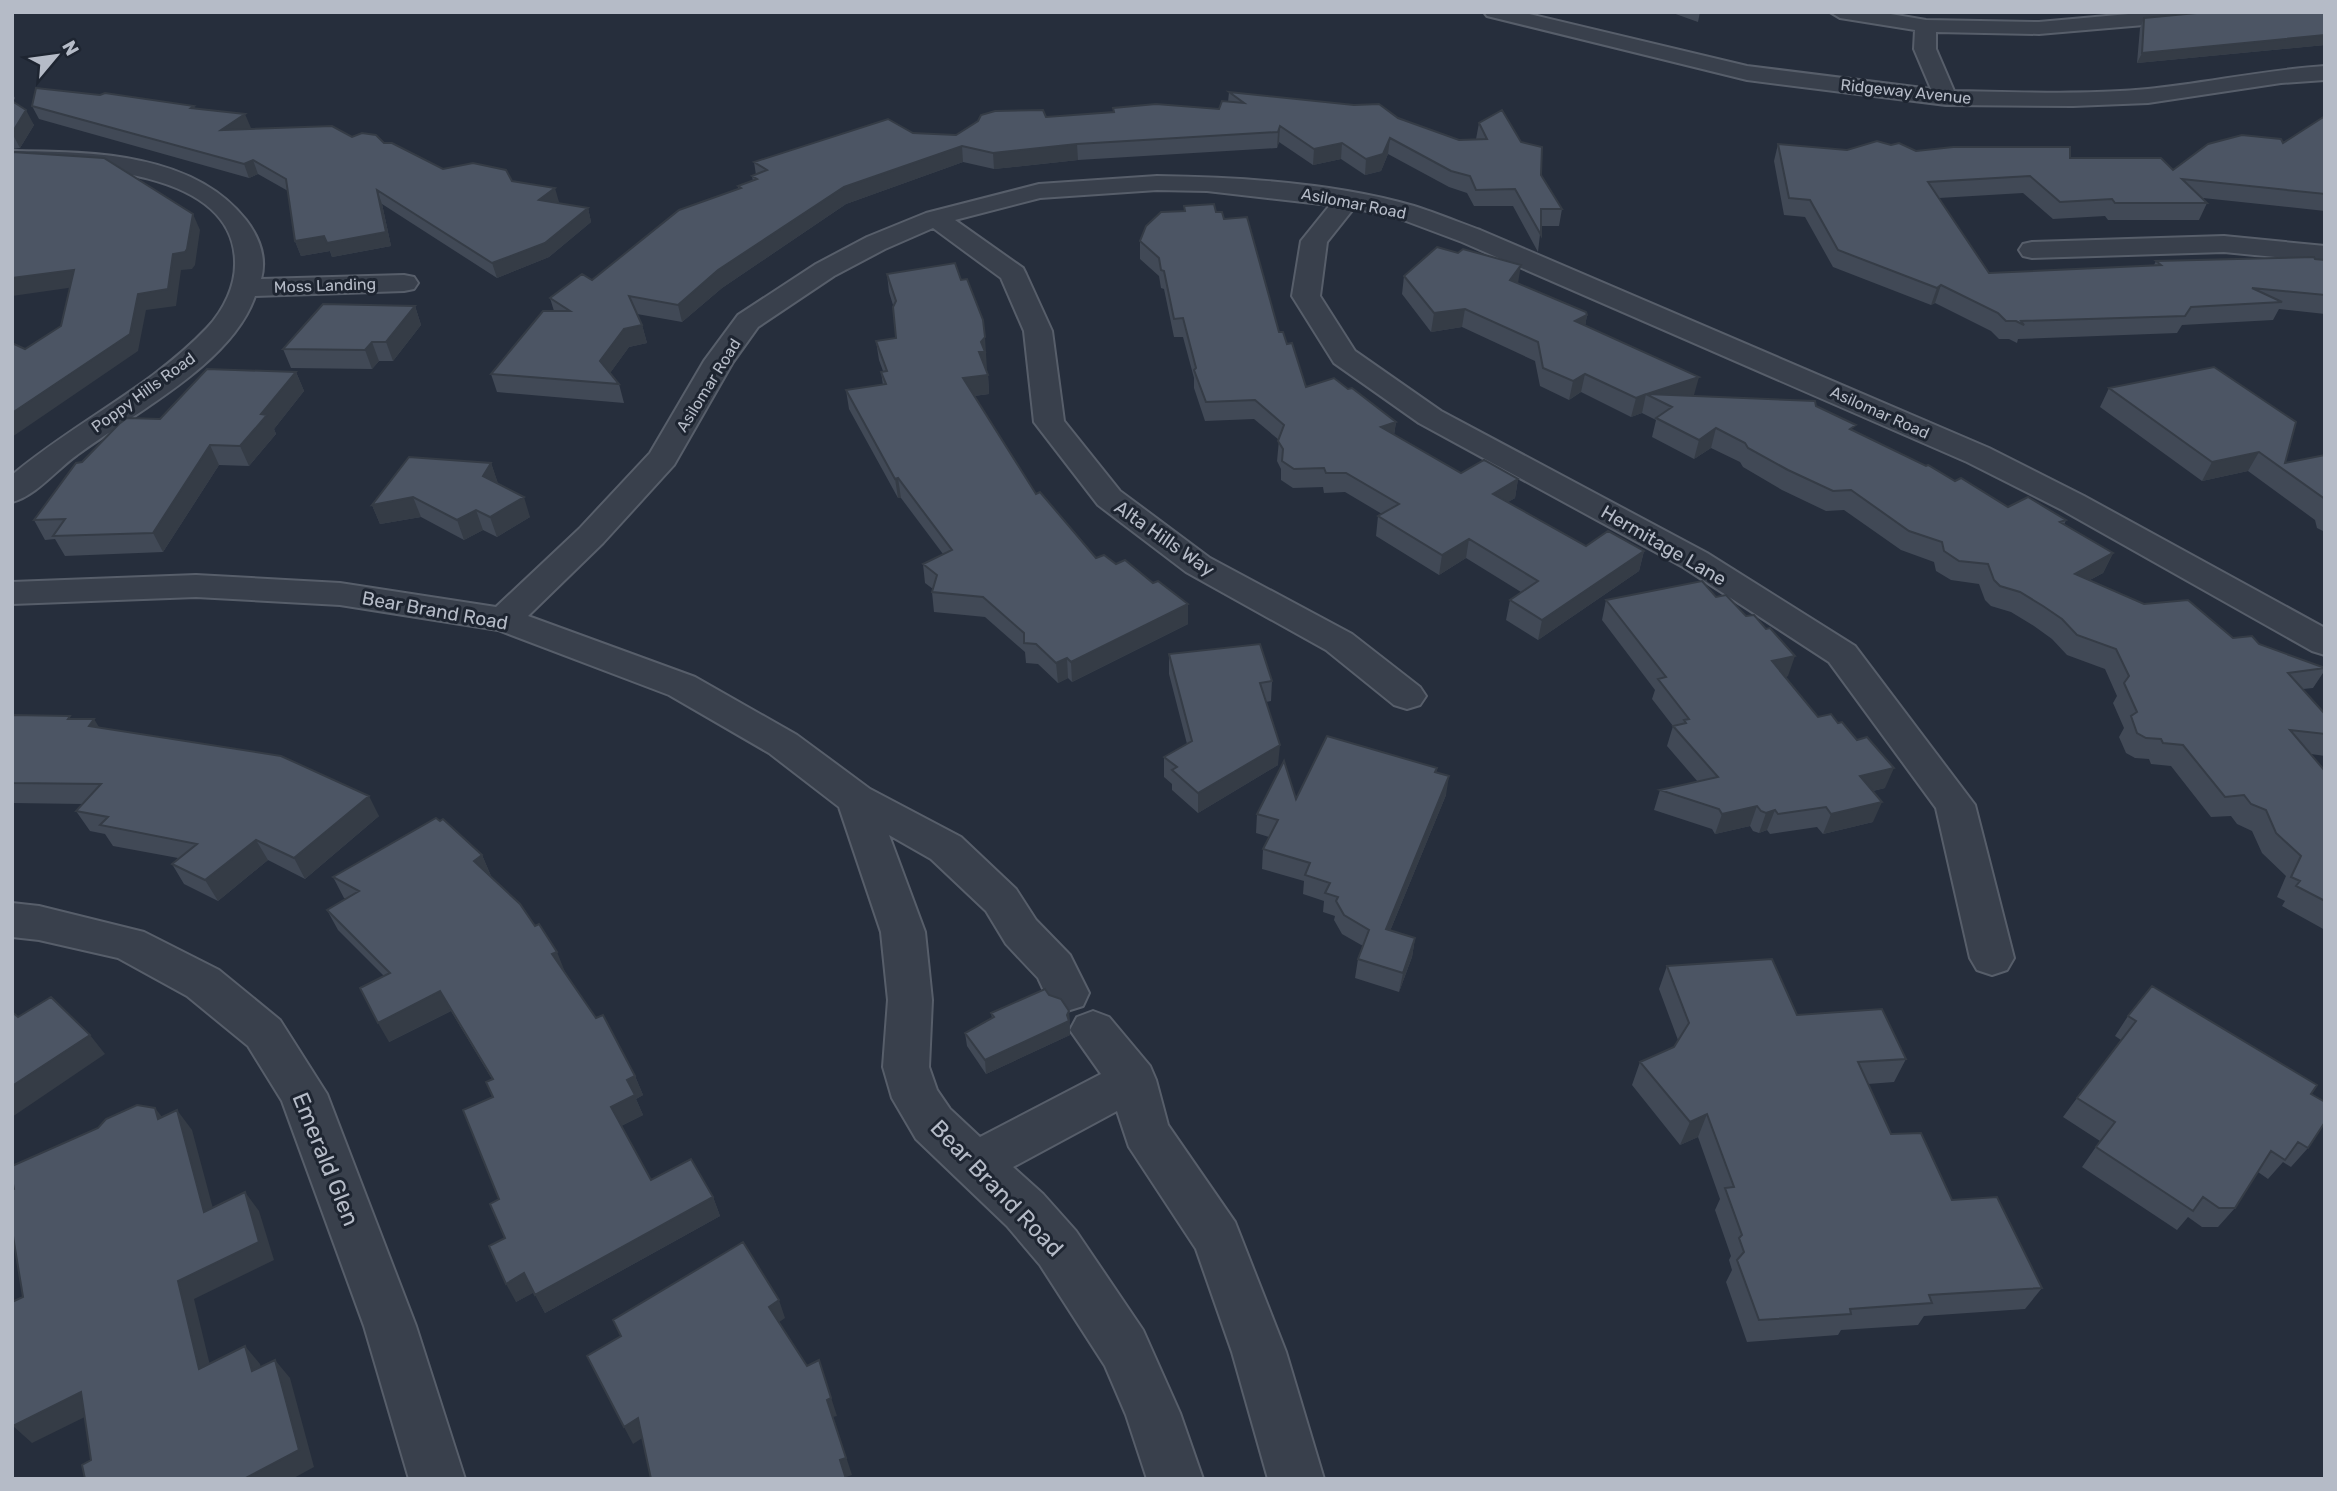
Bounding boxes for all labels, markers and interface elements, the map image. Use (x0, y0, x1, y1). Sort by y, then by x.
north arrow (21, 21, 91, 91)
text: N (57, 36, 84, 60)
street label: Ridgeway Avenue (1840, 75, 1972, 108)
street label: Asilomar Road (1300, 184, 1408, 223)
street label: Moss Landing (274, 274, 376, 297)
street label: Asilomar Road (672, 335, 745, 435)
street label: Poppy Hills Road (88, 348, 199, 436)
street label: Asilomar Road (1827, 382, 1932, 443)
street label: Alta Hills Way (1110, 495, 1219, 581)
street label: Hermitage Lane (1597, 500, 1730, 591)
street label: Bear Brand Road (360, 586, 510, 635)
street label: Emerald Glen (287, 1088, 365, 1230)
street label: Bear Brand Road (925, 1114, 1069, 1262)

